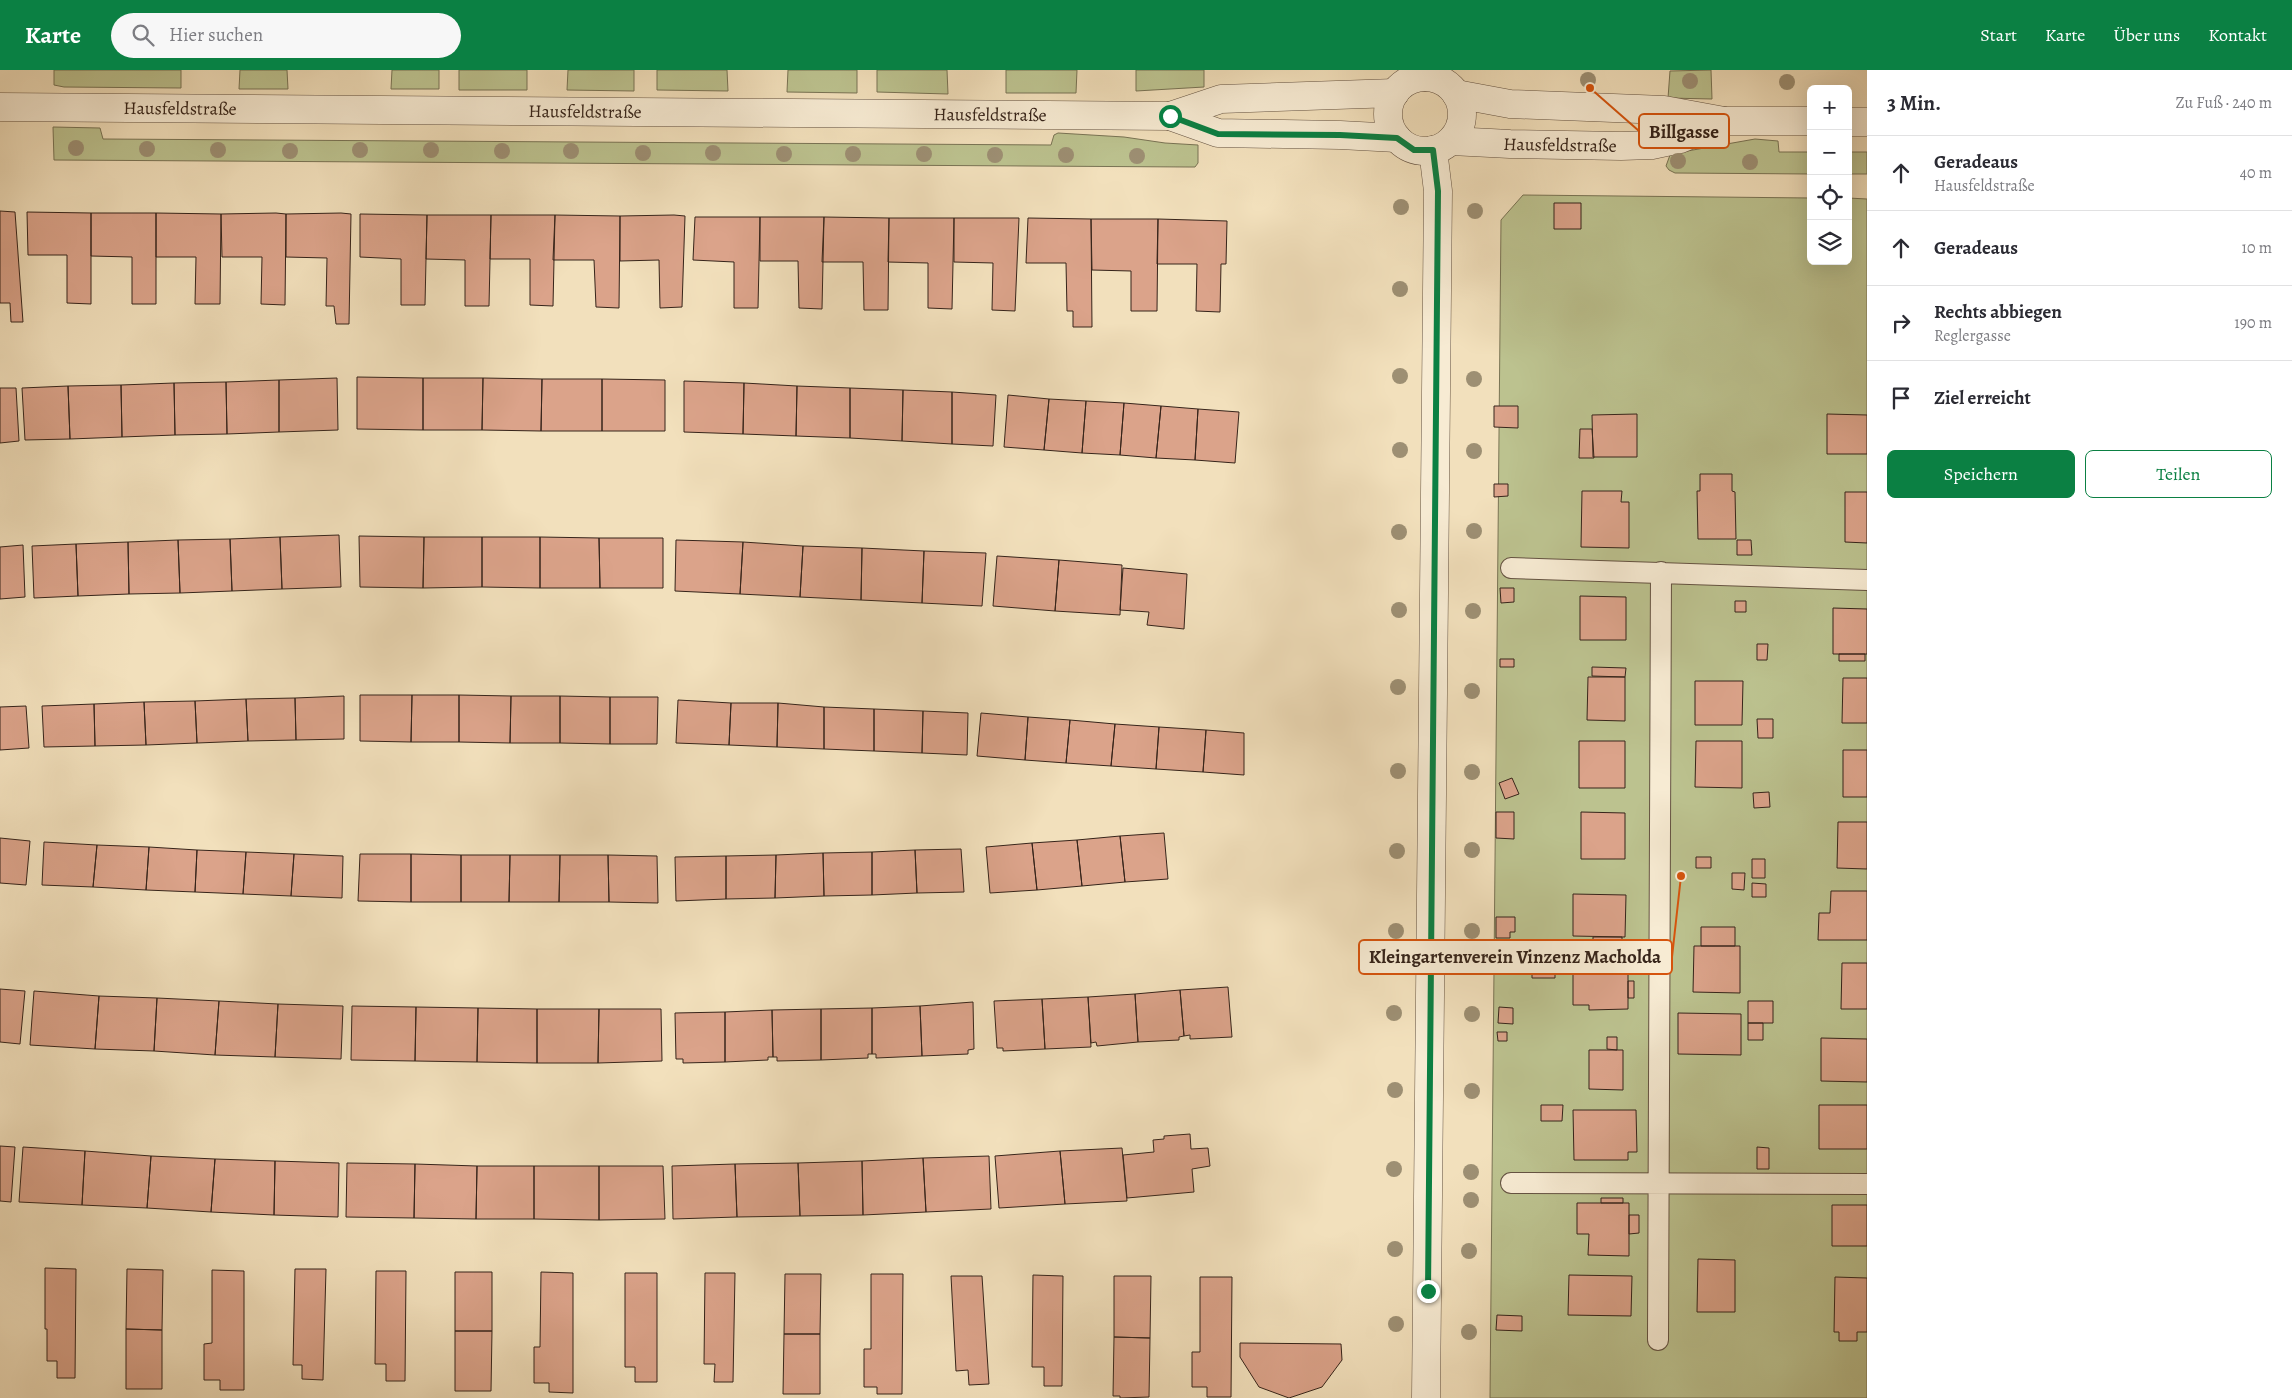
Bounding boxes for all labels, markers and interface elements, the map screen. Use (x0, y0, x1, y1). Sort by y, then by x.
search box (111, 13, 461, 58)
text: Karte (25, 19, 81, 51)
icon: search (129, 21, 157, 49)
text: Hier suchen (169, 22, 263, 48)
text: Start (1980, 23, 2017, 47)
text: Karte (2045, 23, 2085, 47)
text: Über uns (2113, 23, 2180, 47)
text: Kontakt (2208, 23, 2267, 47)
map controls (1807, 85, 1852, 265)
button: + (1807, 85, 1852, 130)
text: 3 Min. (1887, 89, 1941, 117)
text: Zu Fuß · 240 m (2176, 92, 2272, 114)
street label: Hausfeldstraße (123, 96, 237, 121)
street label: Hausfeldstraße (528, 99, 642, 124)
street label: Hausfeldstraße (933, 102, 1047, 127)
route start (1159, 105, 1182, 128)
callout: Billgasse (1639, 114, 1729, 148)
text: Billgasse (1649, 119, 1719, 145)
button: − (1807, 130, 1852, 175)
street label: Hausfeldstraße (1503, 132, 1617, 158)
text: Geradeaus (1934, 149, 2018, 175)
icon: ahead (1887, 159, 1915, 187)
text: 40 m (2240, 162, 2272, 184)
button: locate (1807, 175, 1852, 220)
text: Hausfeldstraße (1934, 175, 2035, 197)
button: layers (1807, 220, 1852, 265)
icon: ahead (1887, 234, 1915, 262)
text: Geradeaus (1934, 235, 2018, 261)
text: 10 m (2242, 237, 2272, 259)
text: Rechts abbiegen (1934, 299, 2062, 325)
icon: right (1887, 309, 1915, 337)
text: 190 m (2234, 312, 2272, 334)
text: Reglergasse (1934, 325, 2011, 347)
icon: arrive (1887, 384, 1915, 412)
text: Ziel erreicht (1934, 385, 2031, 411)
button: Speichern (1887, 450, 2075, 498)
button: Teilen (2085, 450, 2272, 498)
callout: Kleingartenverein Vinzenz Macholda (1359, 940, 1672, 974)
text: Kleingartenverein Vinzenz Macholda (1369, 944, 1662, 970)
route end (1417, 1280, 1440, 1303)

